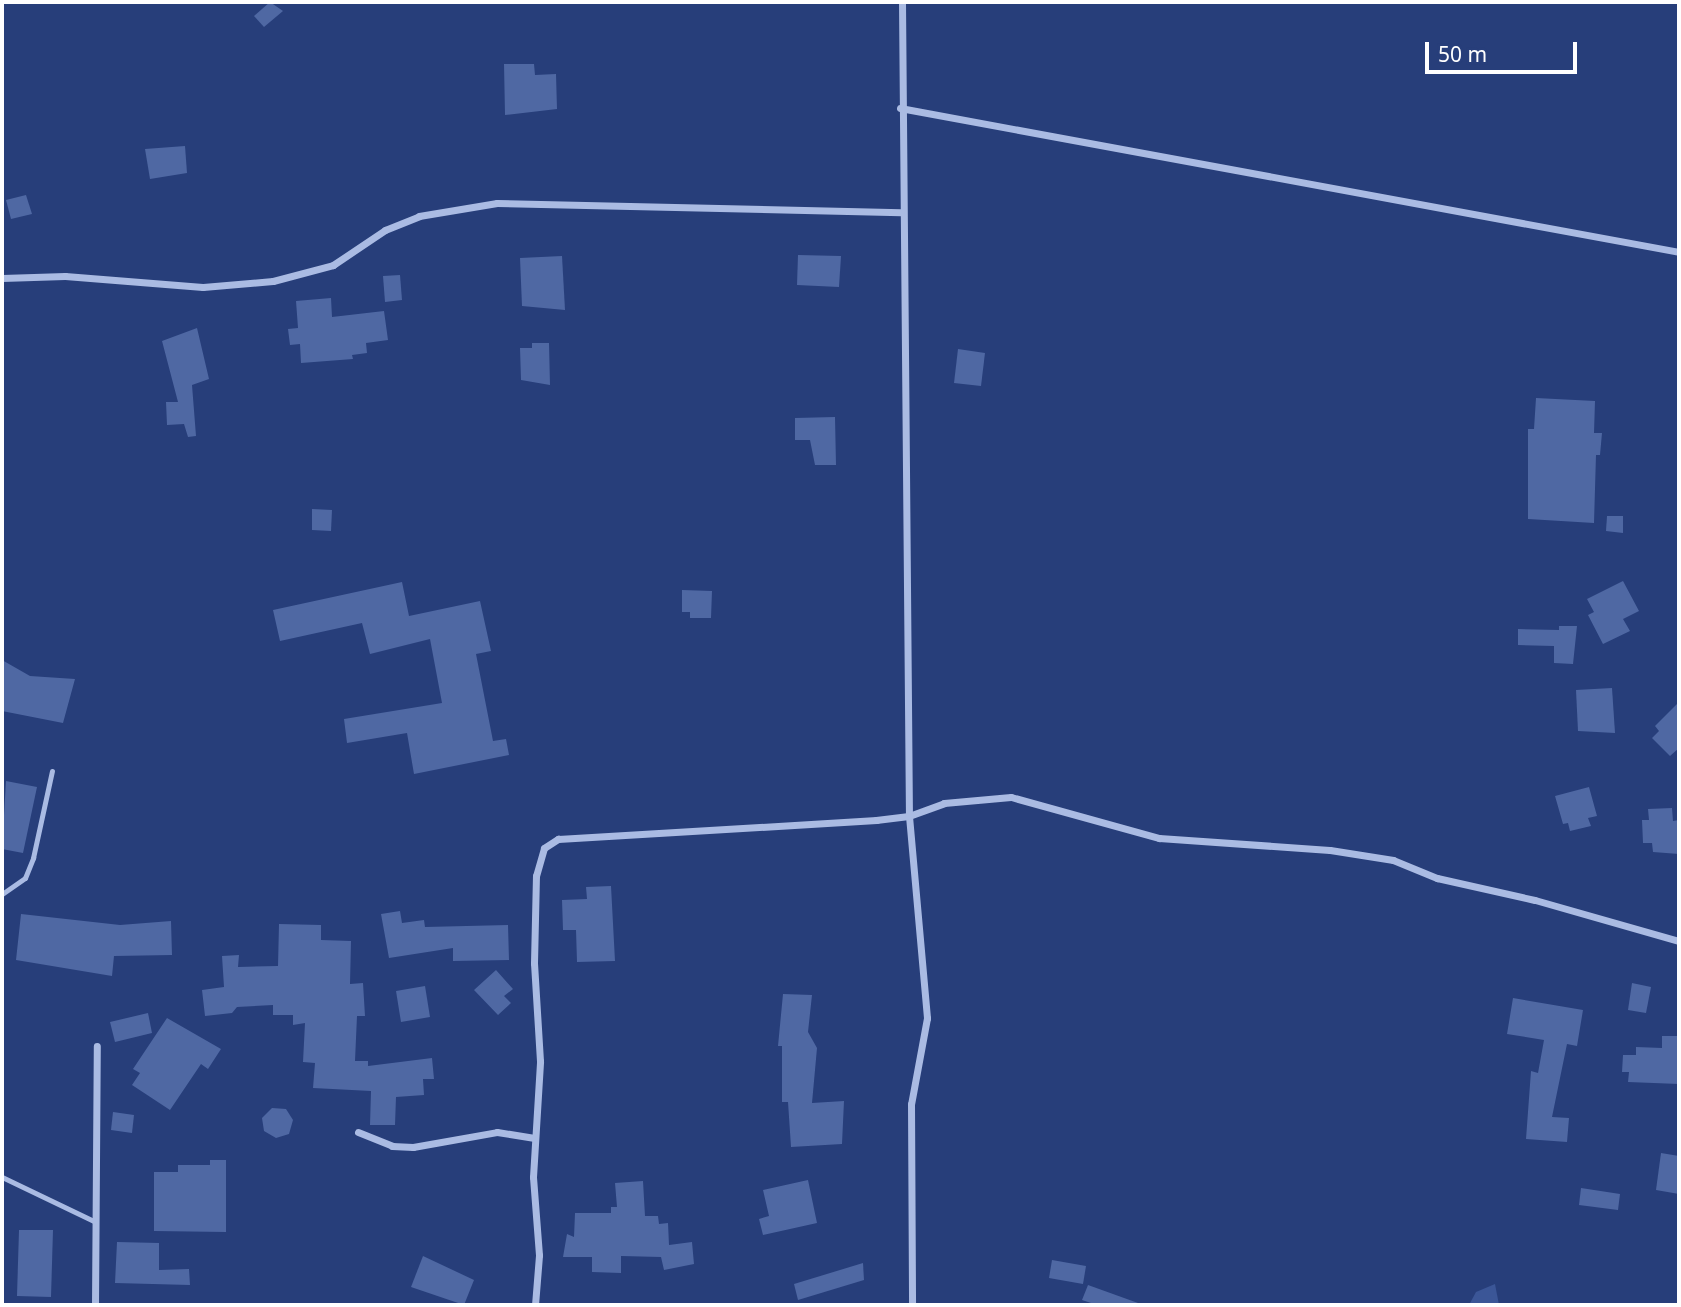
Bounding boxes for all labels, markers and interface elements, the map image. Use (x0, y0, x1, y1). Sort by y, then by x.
scale bar (1429, 28, 1581, 72)
text: 50 m (1438, 40, 1487, 68)

